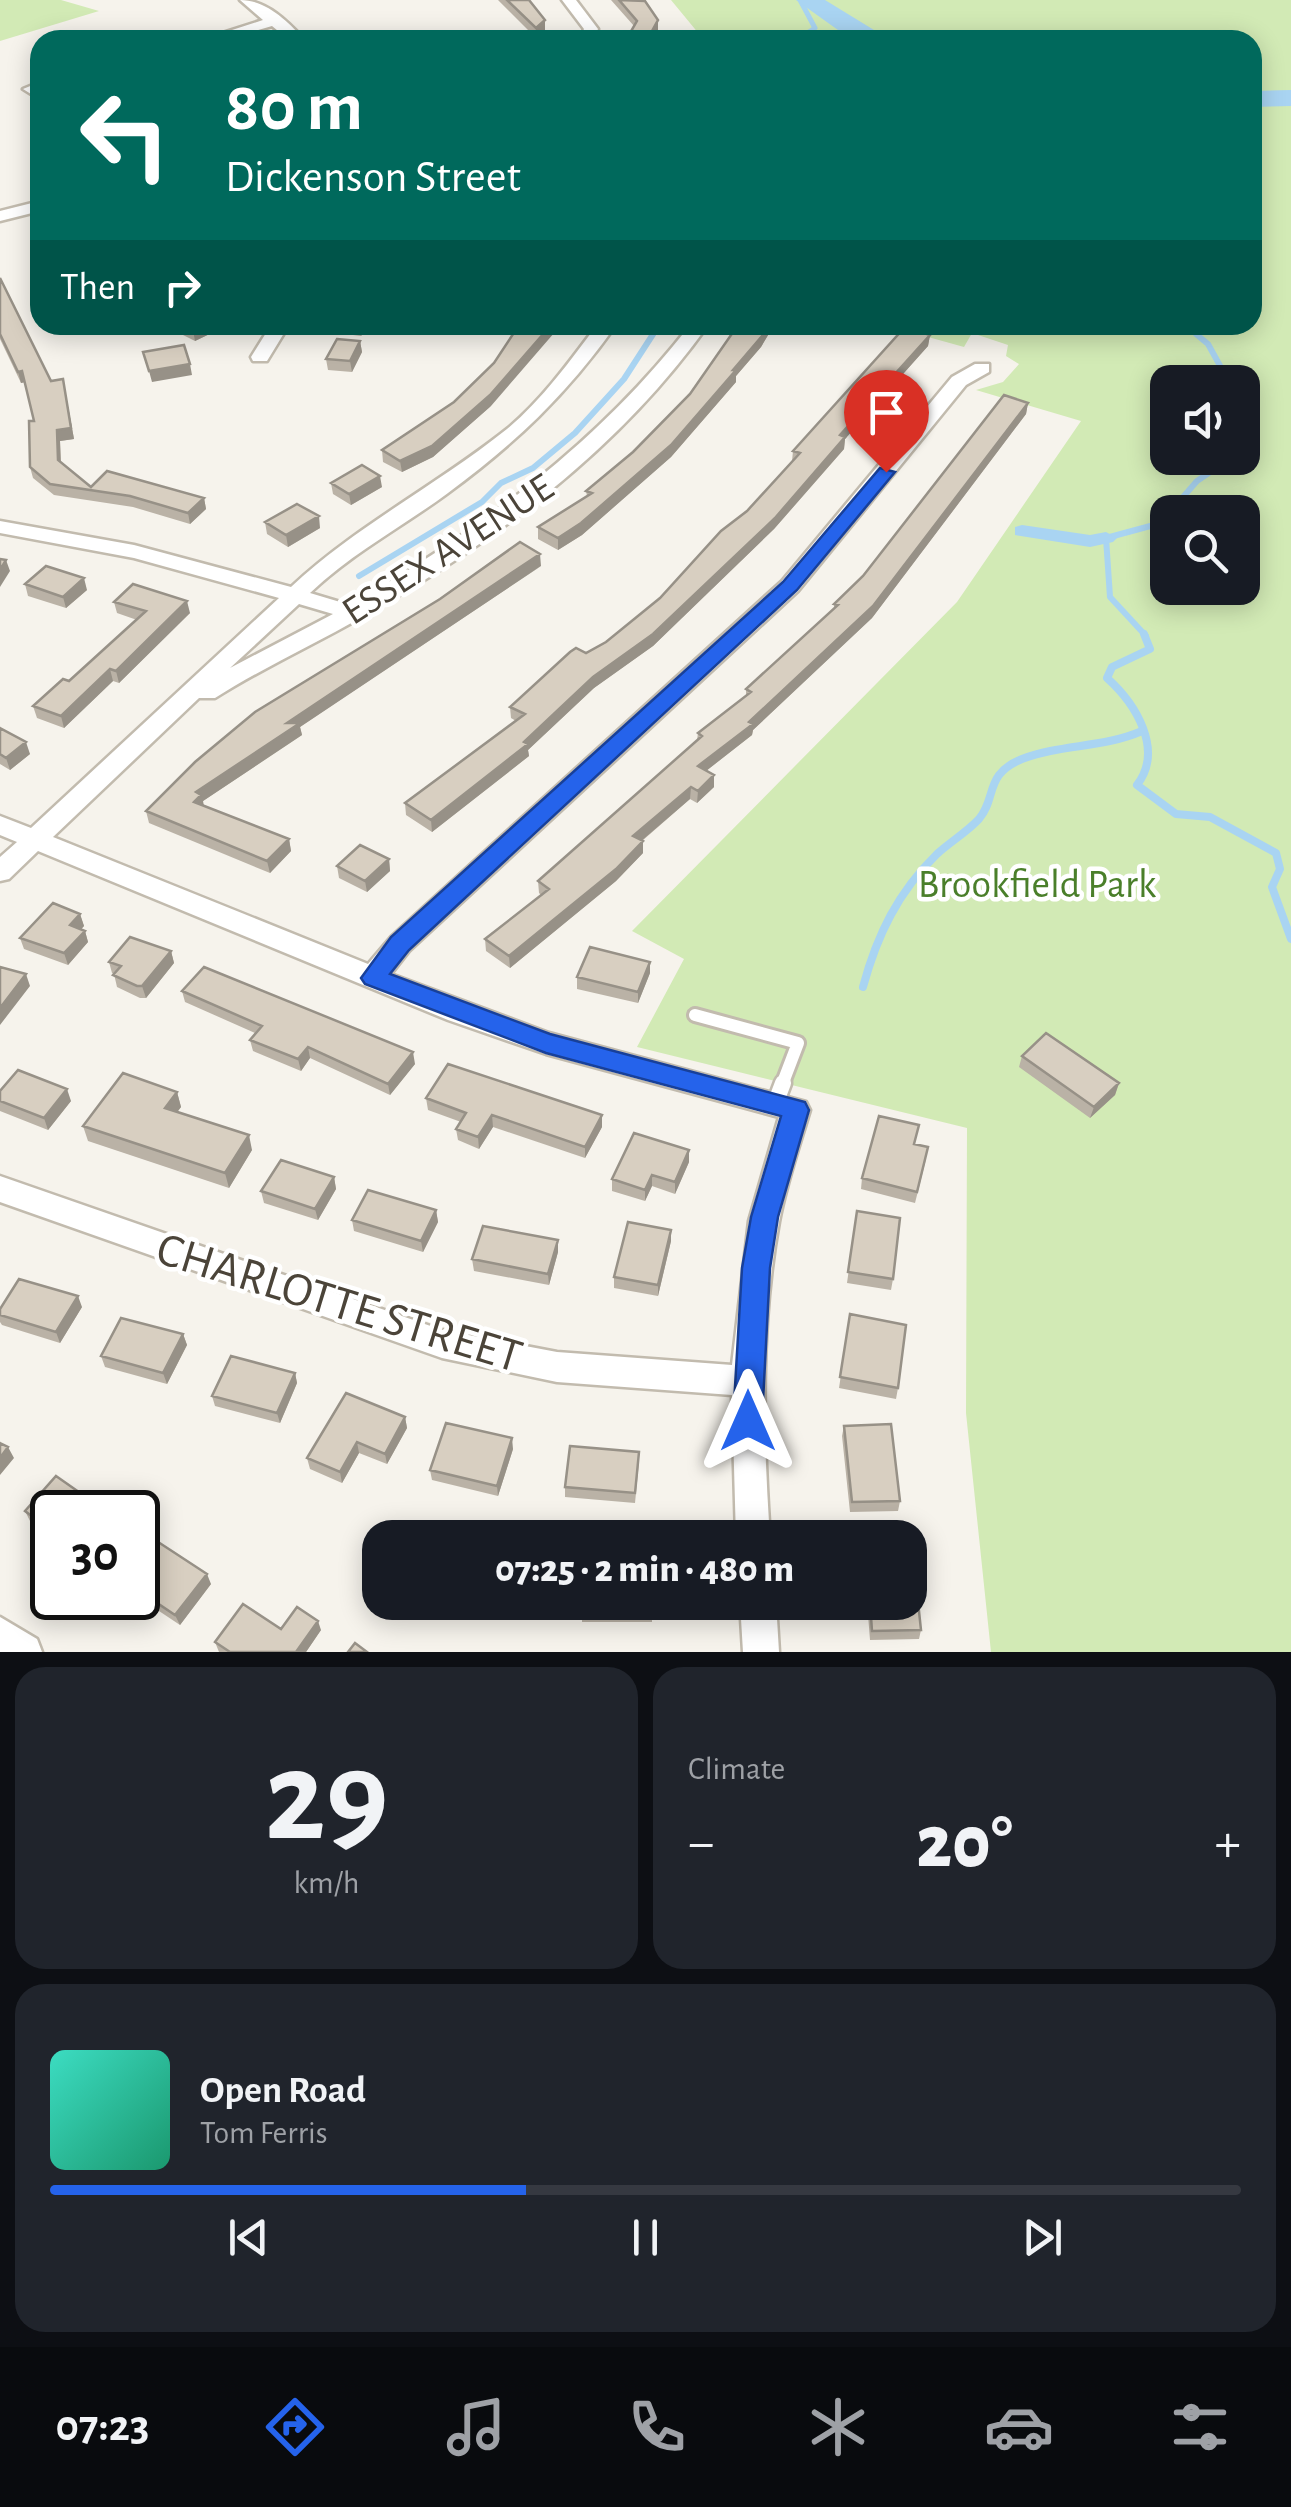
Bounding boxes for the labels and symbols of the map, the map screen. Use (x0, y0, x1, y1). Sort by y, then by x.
pin (844, 370, 929, 473)
street label: ESSEX AVENUE (336, 467, 561, 632)
park label: Brookfield Park (918, 865, 1156, 905)
street label: CHARLOTTE STREET (151, 1226, 527, 1382)
position arrow (696, 1369, 800, 1473)
speed limit sign: 30 (30, 1490, 160, 1620)

